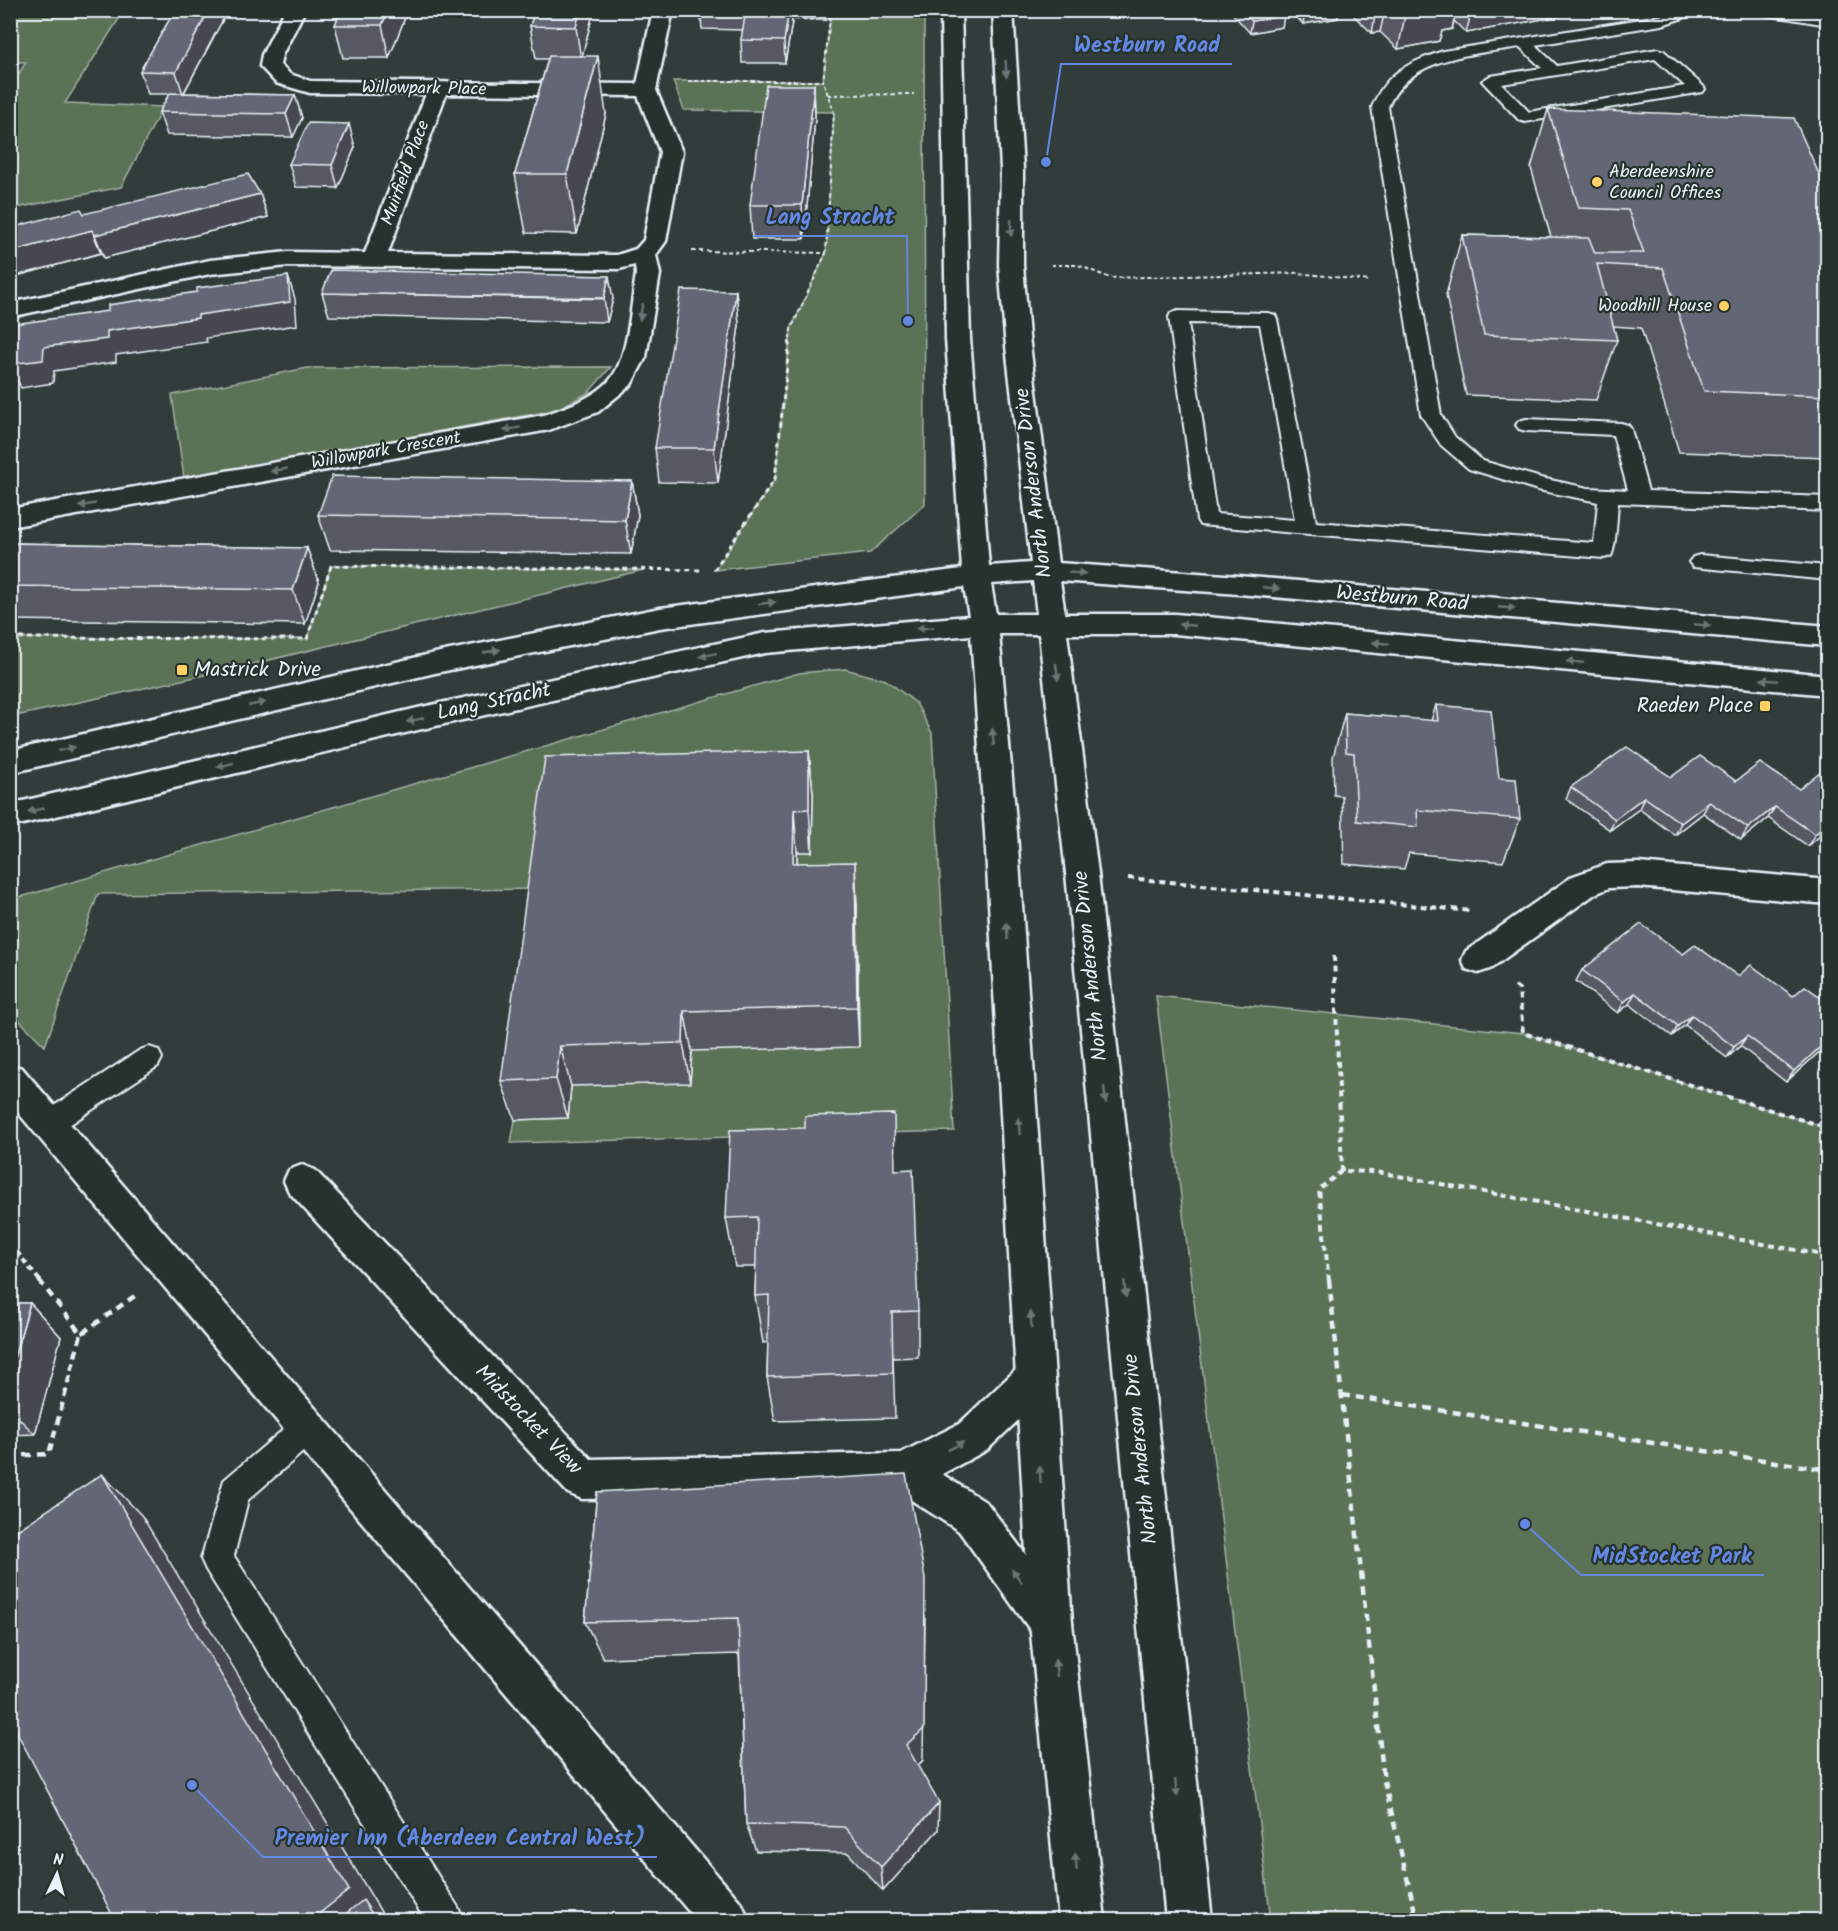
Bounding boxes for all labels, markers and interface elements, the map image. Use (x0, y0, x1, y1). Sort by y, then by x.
callout: Westburn Road (1061, 24, 1232, 64)
text: Westburn Road (1074, 29, 1221, 64)
one-way arrow (1002, 59, 1011, 78)
street label: Willowpark Place (361, 73, 487, 105)
street label: Muirfield Place (374, 116, 438, 230)
place label: Aberdeenshire Council Offices (1609, 158, 1722, 208)
marker: Aberdeenshire Council Offices (1590, 175, 1604, 189)
callout: Lang Stracht (754, 196, 907, 236)
text: Lang Stracht (766, 201, 895, 236)
one-way arrow (1007, 218, 1016, 237)
place label: Woodhill House (1598, 292, 1712, 321)
marker: Woodhill House (1717, 299, 1731, 313)
one-way arrow (637, 302, 646, 321)
street label: North Anderson Drive (1006, 386, 1062, 580)
street label: Willowpark Crescent (309, 423, 464, 478)
one-way arrow (503, 425, 522, 434)
one-way arrow (269, 466, 288, 475)
one-way arrow (77, 501, 96, 510)
one-way arrow (1067, 569, 1086, 578)
street label: Westburn Road (1334, 577, 1470, 621)
one-way arrow (1262, 583, 1281, 593)
one-way arrow (757, 598, 776, 608)
one-way arrow (1498, 603, 1517, 613)
one-way arrow (1177, 620, 1196, 630)
one-way arrow (1692, 620, 1711, 630)
one-way arrow (916, 623, 935, 633)
one-way arrow (1371, 638, 1390, 648)
one-way arrow (483, 646, 501, 656)
one-way arrow (698, 651, 717, 660)
place label: Mastrick Drive (194, 654, 321, 687)
one-way arrow (1566, 657, 1585, 667)
marker: Mastrick Drive (175, 663, 189, 677)
one-way arrow (1052, 663, 1062, 682)
street label: Lang Stracht (434, 674, 555, 730)
one-way arrow (1760, 675, 1779, 685)
place label: Raeden Place (1637, 690, 1754, 723)
one-way arrow (248, 699, 267, 709)
marker: Raeden Place (1758, 699, 1772, 713)
one-way arrow (406, 715, 424, 725)
one-way arrow (988, 727, 998, 746)
one-way arrow (58, 743, 77, 753)
one-way arrow (215, 761, 234, 770)
one-way arrow (26, 806, 45, 816)
street label: North Anderson Drive (1065, 869, 1117, 1063)
one-way arrow (1002, 922, 1011, 941)
one-way arrow (1100, 1086, 1110, 1105)
one-way arrow (1014, 1116, 1023, 1135)
one-way arrow (1120, 1280, 1130, 1299)
one-way arrow (1026, 1311, 1035, 1330)
street label: North Anderson Drive (1115, 1352, 1167, 1546)
street label: Midstocket View (466, 1357, 590, 1484)
one-way arrow (947, 1441, 964, 1450)
one-way arrow (1036, 1464, 1045, 1483)
callout: MidStocket Park (1581, 1535, 1764, 1575)
text: MidStocket Park (1592, 1540, 1753, 1575)
one-way arrow (1011, 1568, 1023, 1583)
one-way arrow (1051, 1659, 1061, 1678)
one-way arrow (1171, 1778, 1181, 1797)
callout: Premier Inn (Aberdeen Central West) (263, 1817, 657, 1857)
text: Premier Inn (Aberdeen Central West) (275, 1822, 645, 1857)
north arrow (27, 1844, 87, 1904)
text: N (52, 1848, 64, 1873)
one-way arrow (1071, 1853, 1081, 1872)

